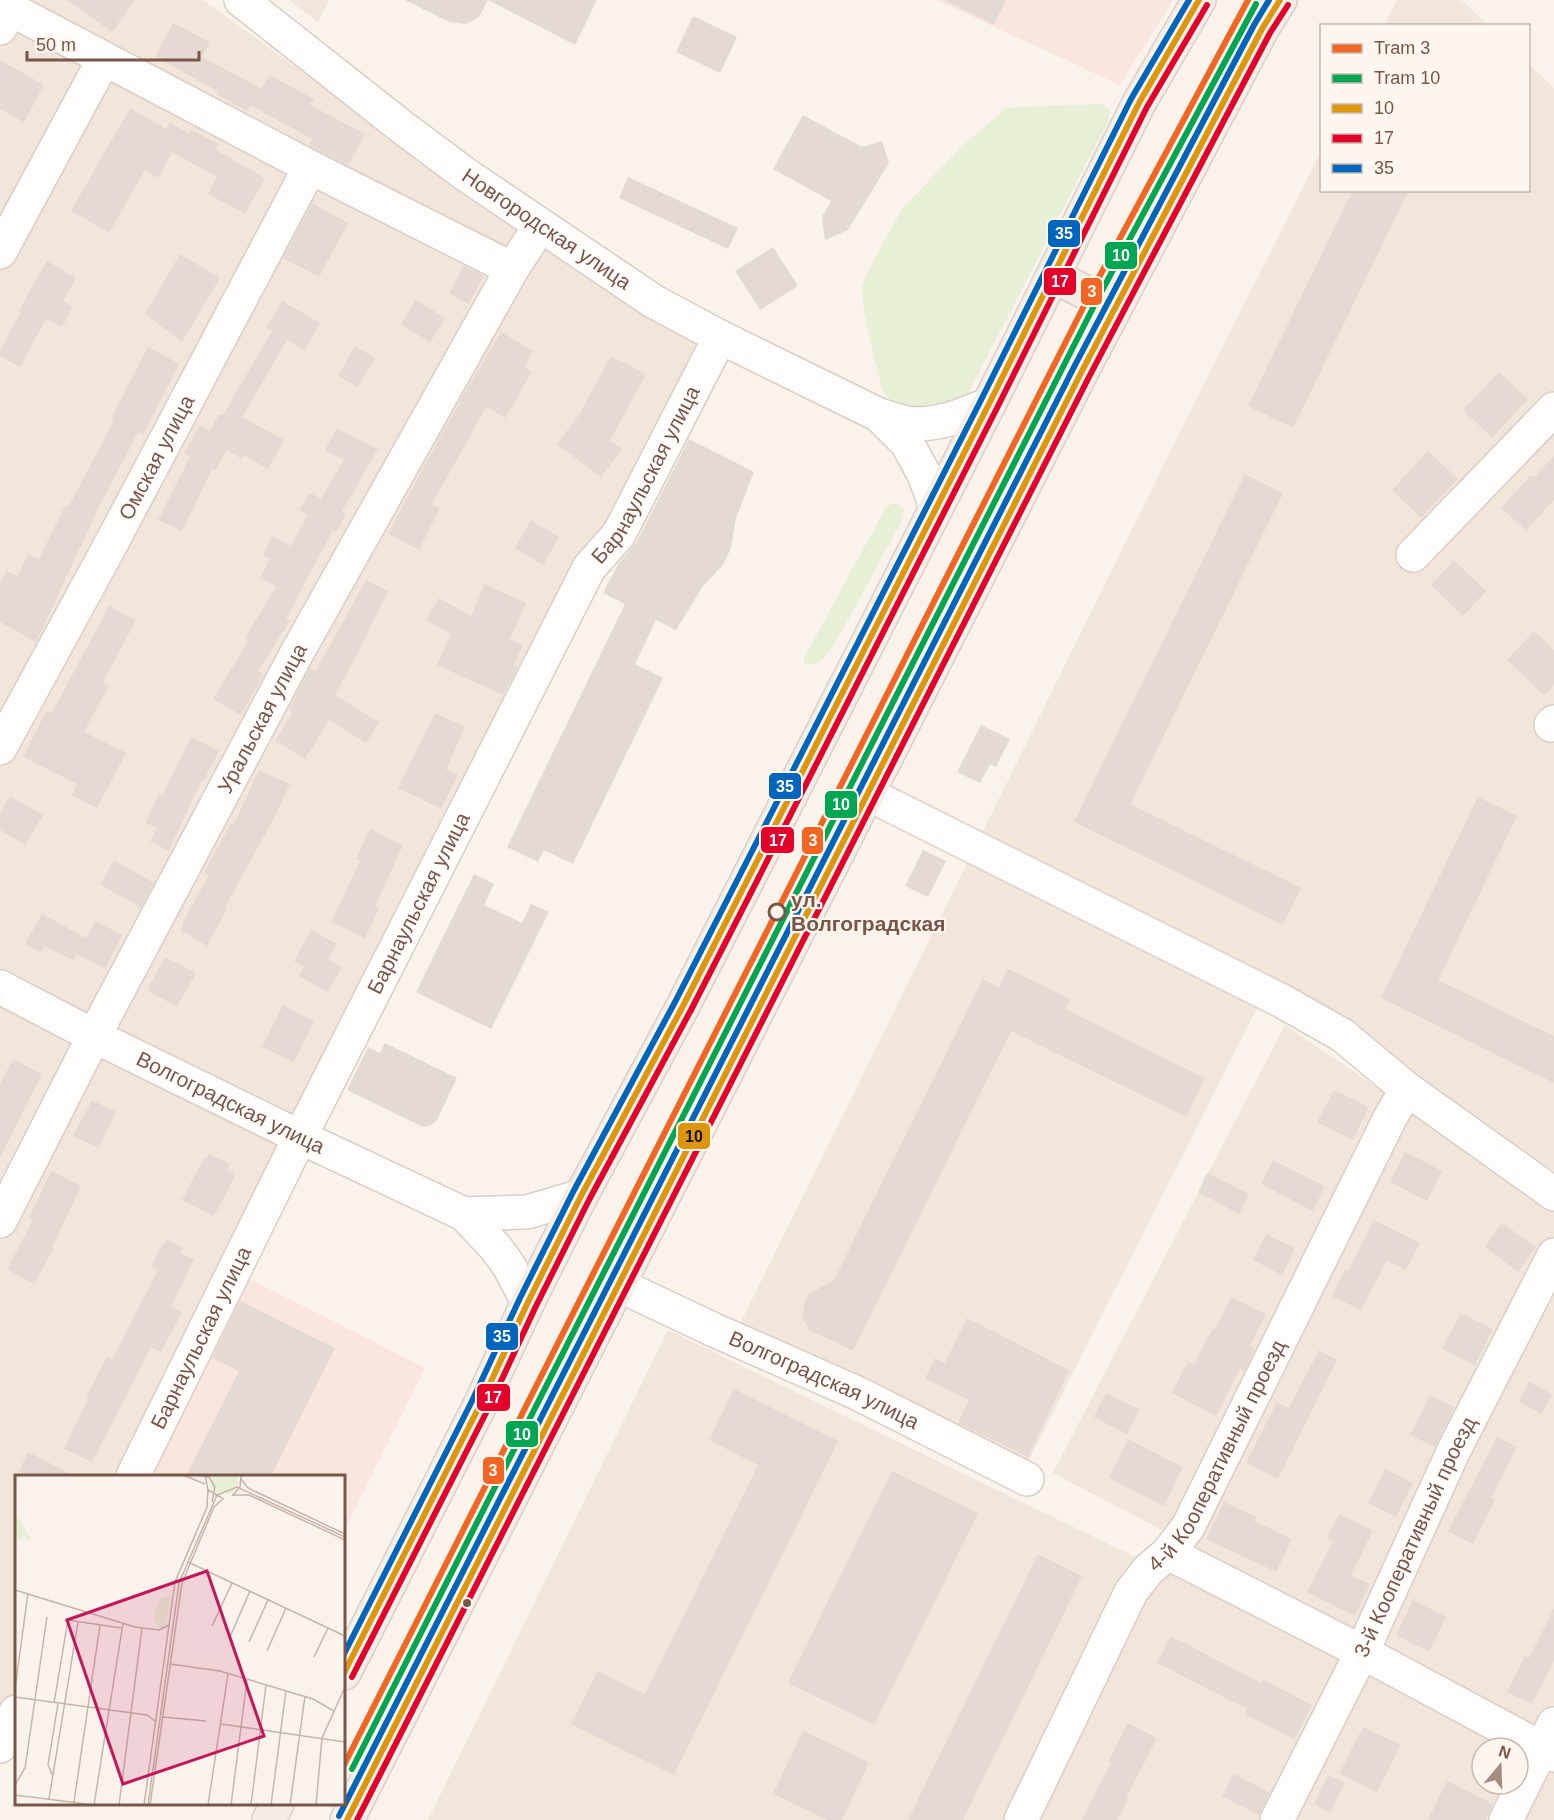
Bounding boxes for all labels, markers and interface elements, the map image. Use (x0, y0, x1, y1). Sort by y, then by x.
scale bar (27, 24, 200, 62)
legend (1320, 24, 1530, 192)
text: 50 m (36, 35, 76, 55)
text: Tram 3 (1374, 38, 1430, 58)
text: Tram 10 (1374, 68, 1440, 88)
text: 10 (1374, 98, 1394, 118)
text: 17 (1374, 128, 1394, 148)
text: 35 (1374, 158, 1394, 178)
street label: Новгородская улица (458, 163, 636, 294)
line badge: 35 (1047, 219, 1081, 248)
text: 35 (1055, 225, 1073, 242)
line badge: 10 (1104, 241, 1138, 270)
text: 10 (1112, 247, 1130, 264)
line badge: 17 (1043, 267, 1077, 296)
text: 17 (1051, 273, 1069, 290)
line badge: 3 (1080, 277, 1103, 306)
text: 3 (1088, 283, 1097, 300)
street label: Барнаульская улица (586, 382, 704, 568)
street label: Омская улица (114, 391, 199, 524)
street label: Уральская улица (213, 639, 311, 797)
line badge: 35 (768, 772, 802, 800)
text: 35 (776, 778, 794, 795)
line badge: 10 (824, 790, 858, 819)
text: 10 (832, 796, 850, 813)
street label: Барнаульская улица (363, 808, 474, 998)
line badge: 17 (760, 826, 795, 854)
line badge: 3 (801, 826, 824, 855)
text: 17 (769, 832, 787, 849)
text: 3 (809, 832, 818, 849)
place label: ул. Волгоградская (791, 888, 946, 935)
marker: ул. Волгоградская (768, 903, 786, 921)
street label: Волгоградская улица (133, 1047, 329, 1158)
line badge: 10 (677, 1122, 711, 1150)
text: 10 (685, 1128, 703, 1145)
street label: Барнаульская улица (146, 1242, 255, 1433)
line badge: 35 (485, 1322, 519, 1351)
street label: Волгоградская улица (726, 1326, 923, 1434)
text: 35 (493, 1328, 511, 1345)
street label: 4-й Кооперативный проезд (1143, 1336, 1290, 1576)
line badge: 17 (476, 1383, 511, 1412)
text: 17 (484, 1389, 502, 1406)
street label: 3-й Кооперативный проезд (1349, 1413, 1480, 1660)
line badge: 10 (505, 1420, 539, 1448)
text: 10 (513, 1426, 531, 1443)
line badge: 3 (482, 1456, 505, 1485)
text: 3 (489, 1462, 498, 1479)
inset map (15, 1475, 345, 1805)
unlabelled marker (461, 1597, 473, 1609)
north arrow (1470, 1736, 1530, 1796)
text: N (1496, 1742, 1513, 1762)

